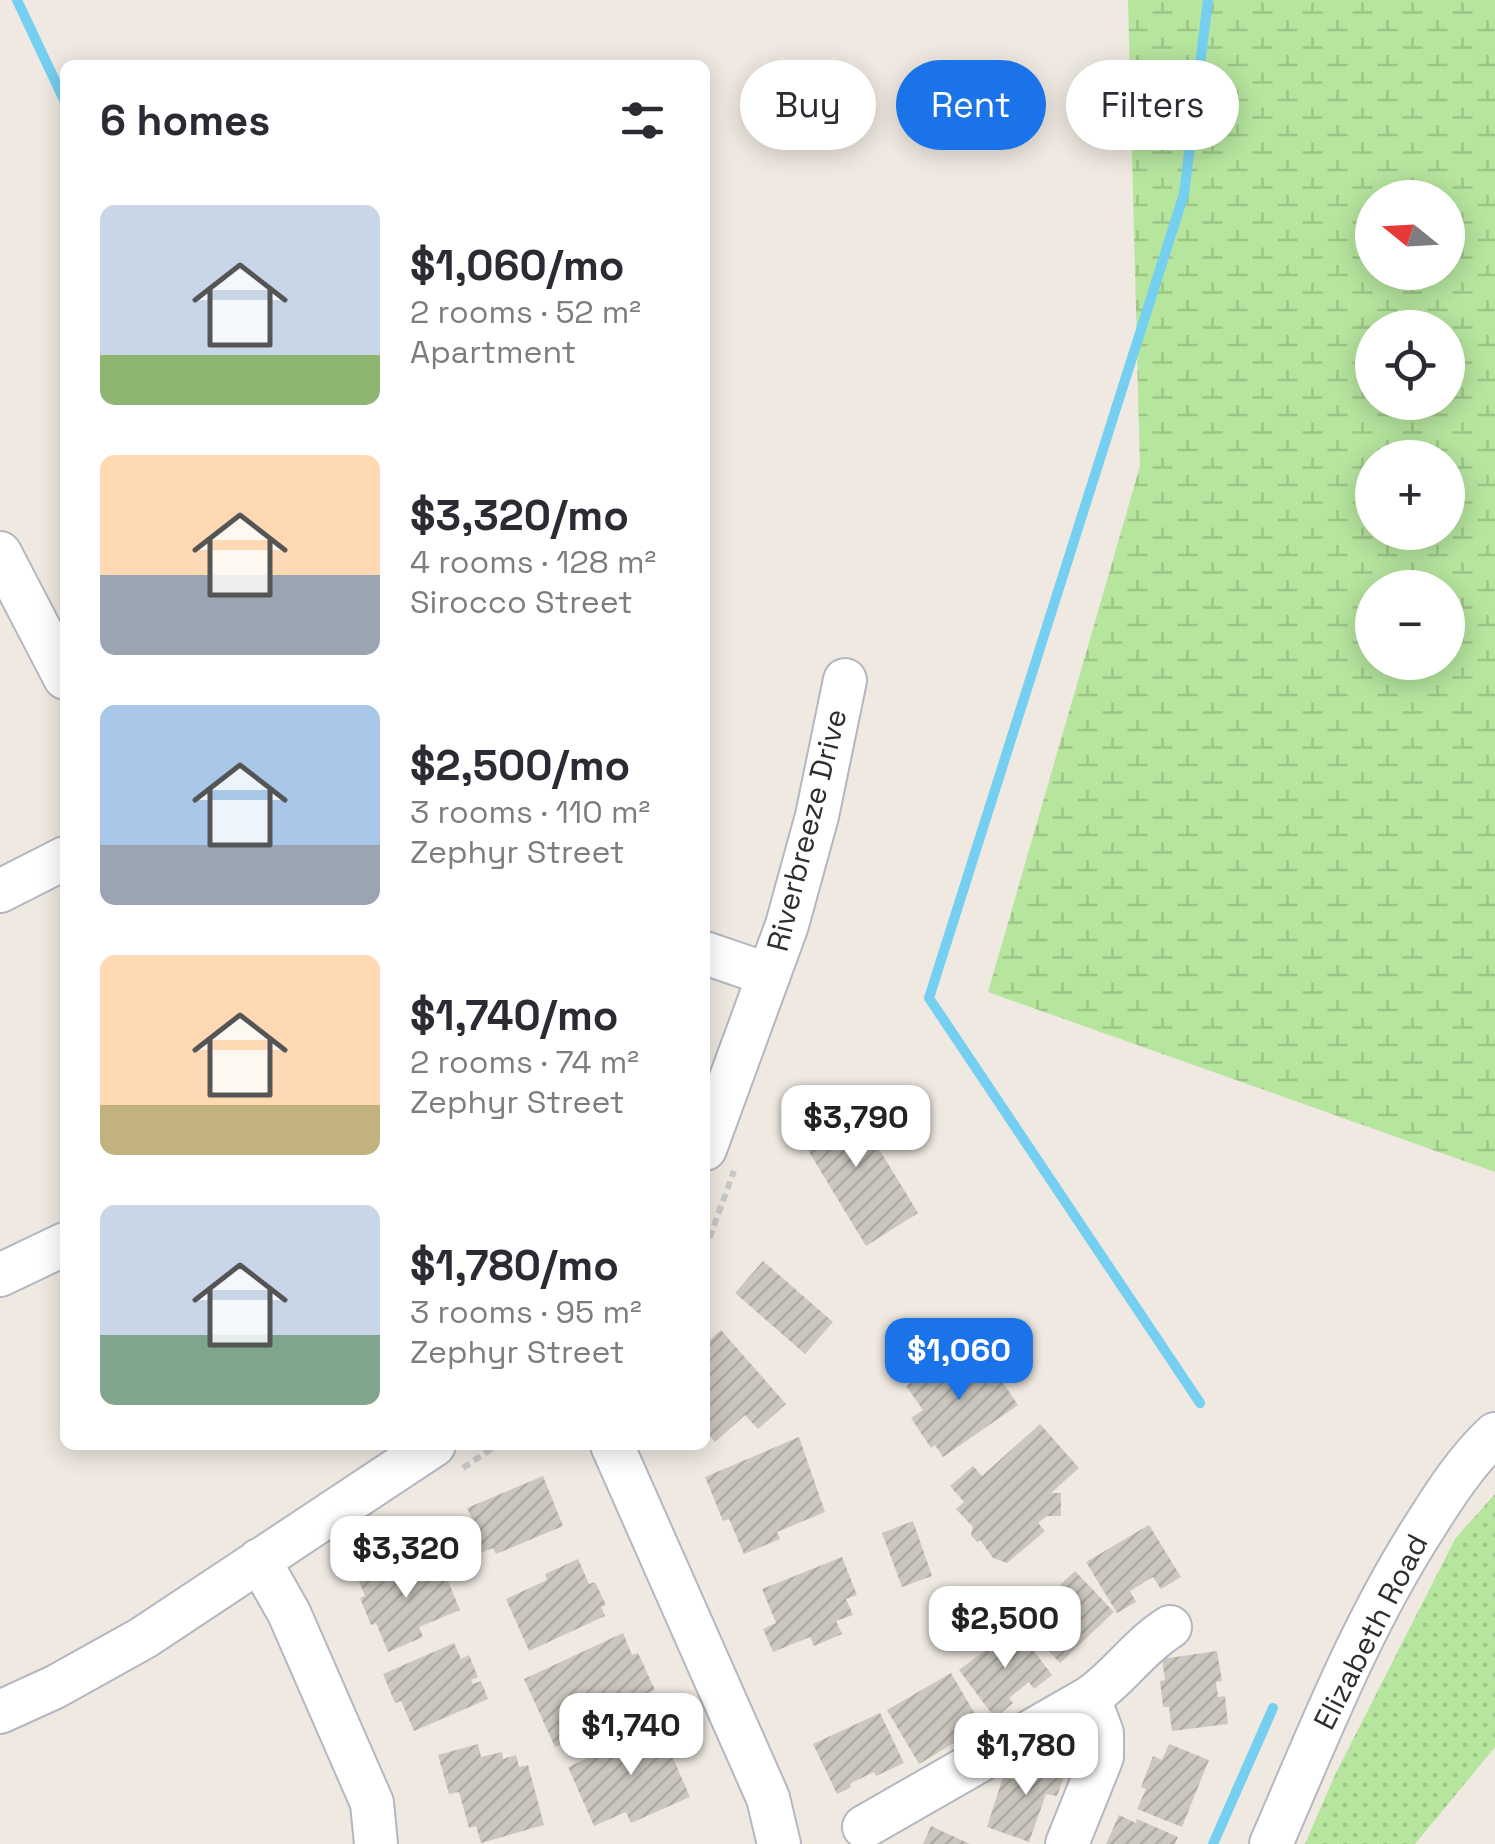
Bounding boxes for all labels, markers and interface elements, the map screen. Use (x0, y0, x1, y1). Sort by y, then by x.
chip: Buy (740, 60, 876, 150)
chip: Rent (896, 60, 1046, 150)
chip: Filters (1066, 60, 1239, 150)
icon: filters (615, 93, 670, 148)
text: 6 homes (100, 94, 270, 147)
north arrow (1355, 180, 1465, 290)
map controls (1355, 180, 1465, 680)
text: $1,060/mo (410, 239, 625, 292)
icon: home (180, 245, 300, 365)
text: 2 rooms · 52 m² (410, 292, 641, 332)
button: locate (1355, 310, 1465, 420)
text: Apartment (410, 332, 576, 372)
button: + (1355, 440, 1465, 550)
text: $3,320/mo (410, 489, 629, 542)
icon: home (180, 495, 300, 615)
text: 4 rooms · 128 m² (410, 542, 656, 582)
button: − (1355, 570, 1465, 680)
text: Sirocco Street (410, 582, 633, 622)
street label: Riverbreeze Drive (758, 705, 855, 955)
text: $2,500/mo (410, 739, 630, 792)
icon: home (180, 745, 300, 865)
text: 3 rooms · 110 m² (410, 792, 650, 832)
text: Zephyr Street (410, 832, 625, 872)
text: $1,740/mo (410, 989, 619, 1042)
icon: home (180, 995, 300, 1115)
text: 2 rooms · 74 m² (410, 1042, 639, 1082)
text: Zephyr Street (410, 1082, 625, 1122)
pin: $3,790 (775, 1085, 937, 1170)
text: $3,790 (803, 1097, 909, 1137)
text: $1,780/mo (410, 1239, 619, 1292)
icon: home (180, 1245, 300, 1365)
text: 3 rooms · 95 m² (410, 1292, 642, 1332)
pin: $1,060 (878, 1318, 1040, 1403)
text: $1,060 (907, 1330, 1011, 1370)
text: Zephyr Street (410, 1332, 625, 1372)
pin: $3,320 (325, 1516, 487, 1601)
street label: Elizabeth Road (1305, 1527, 1437, 1736)
text: $3,320 (352, 1528, 460, 1568)
pin: $2,500 (924, 1586, 1086, 1671)
text: $2,500 (951, 1598, 1059, 1638)
pin: $1,740 (550, 1693, 712, 1778)
text: $1,740 (581, 1705, 681, 1745)
pin: $1,780 (945, 1713, 1107, 1798)
text: $1,780 (976, 1725, 1076, 1765)

